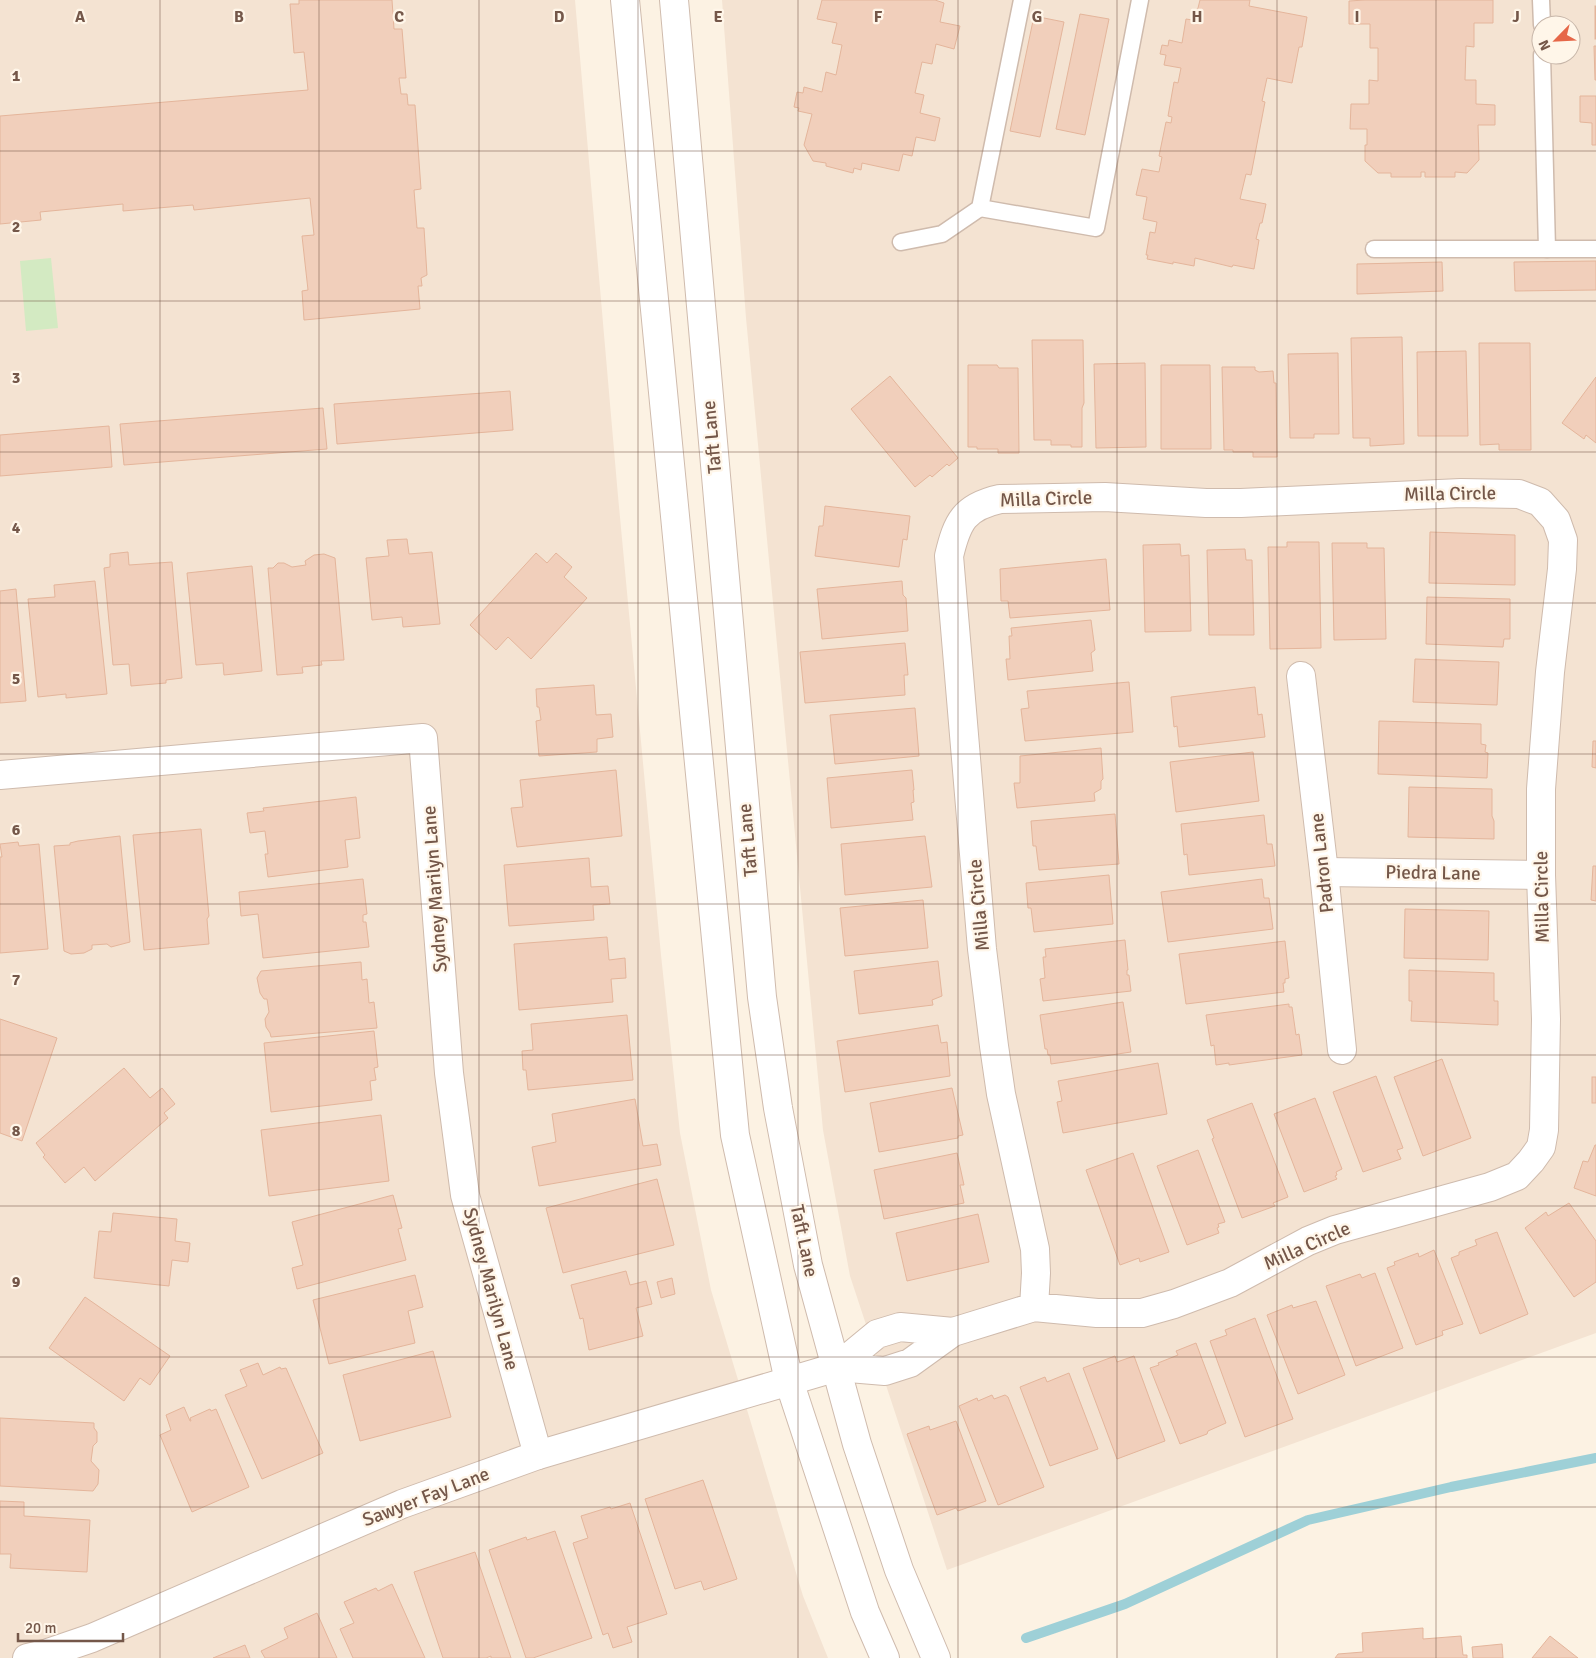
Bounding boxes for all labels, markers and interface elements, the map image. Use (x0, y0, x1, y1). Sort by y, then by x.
text: A (75, 7, 86, 27)
text: B (234, 7, 244, 27)
text: C (394, 7, 404, 27)
text: D (554, 7, 565, 27)
text: E (713, 7, 723, 27)
text: F (874, 7, 883, 27)
text: G (1032, 7, 1042, 27)
text: H (1192, 7, 1202, 27)
text: I (1354, 7, 1360, 27)
text: J (1512, 7, 1520, 27)
north arrow (1531, 15, 1581, 65)
text: N (1535, 37, 1554, 53)
text: 1 (12, 66, 21, 86)
text: 2 (12, 217, 20, 237)
text: 3 (12, 368, 20, 388)
street label: Taft Lane (697, 399, 727, 475)
street label: Milla Circle (1404, 481, 1496, 507)
street label: Milla Circle (999, 485, 1093, 513)
text: 4 (12, 518, 21, 538)
text: 5 (12, 669, 20, 689)
street label: Taft Lane (733, 802, 763, 878)
street label: Sydney Marilyn Lane (417, 805, 453, 973)
street label: Padron Lane (1305, 812, 1339, 914)
text: 6 (12, 820, 21, 840)
street label: Milla Circle (1529, 851, 1555, 943)
street label: Milla Circle (963, 858, 995, 952)
street label: Piedra Lane (1385, 860, 1481, 886)
text: 7 (12, 970, 21, 990)
text: 8 (12, 1121, 21, 1141)
street label: Taft Lane (785, 1203, 823, 1279)
street label: Sydney Marilyn Lane (458, 1205, 524, 1373)
street label: Milla Circle (1260, 1216, 1354, 1276)
text: 9 (12, 1272, 21, 1292)
street label: Sawyer Fay Lane (359, 1462, 493, 1532)
scale bar (18, 1610, 122, 1642)
text: 20 m (25, 1619, 56, 1637)

